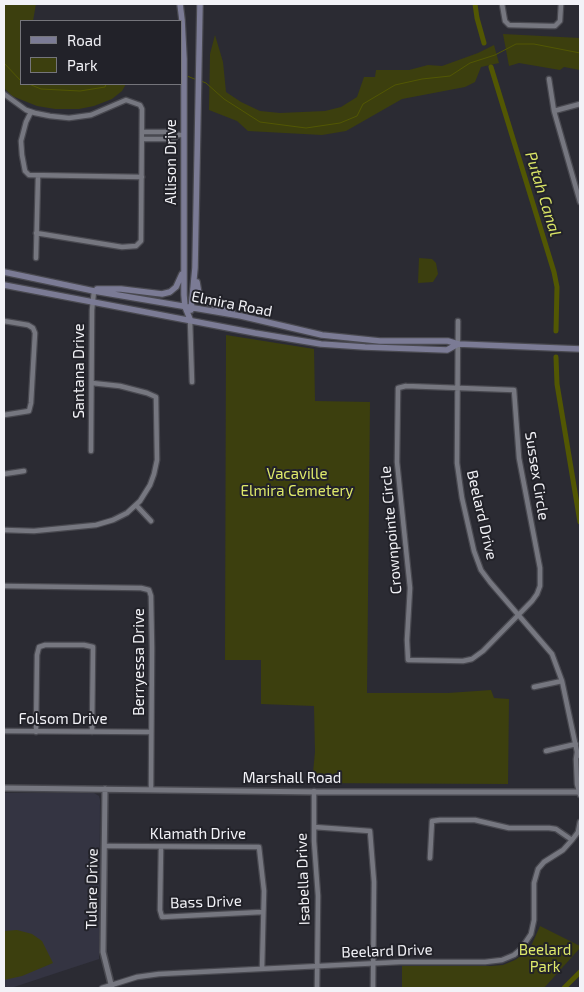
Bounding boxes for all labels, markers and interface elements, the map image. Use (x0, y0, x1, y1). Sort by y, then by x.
legend (20, 20, 182, 85)
text: Road (67, 31, 102, 49)
text: Park (67, 56, 98, 74)
street label: Allison Drive (162, 119, 180, 205)
water label: Putah Canal (521, 149, 565, 239)
street label: Elmira Road (190, 287, 274, 321)
street label: Santana Drive (70, 323, 88, 419)
street label: Sussex Circle (521, 430, 553, 522)
park label: Vacaville Elmira Cemetery (241, 465, 353, 500)
street label: Crownpointe Circle (376, 465, 406, 595)
street label: Beelard Drive (463, 468, 501, 562)
street label: Berryessa Drive (130, 608, 148, 716)
street label: Folsom Drive (18, 710, 108, 728)
street label: Marshall Road (243, 769, 341, 787)
street label: Klamath Drive (150, 825, 246, 843)
street label: Isabella Drive (292, 832, 314, 926)
street label: Tulare Drive (82, 848, 102, 930)
street label: Bass Drive (170, 892, 242, 912)
street label: Beelard Drive (341, 940, 433, 962)
park label: Beelard Park (519, 941, 571, 976)

